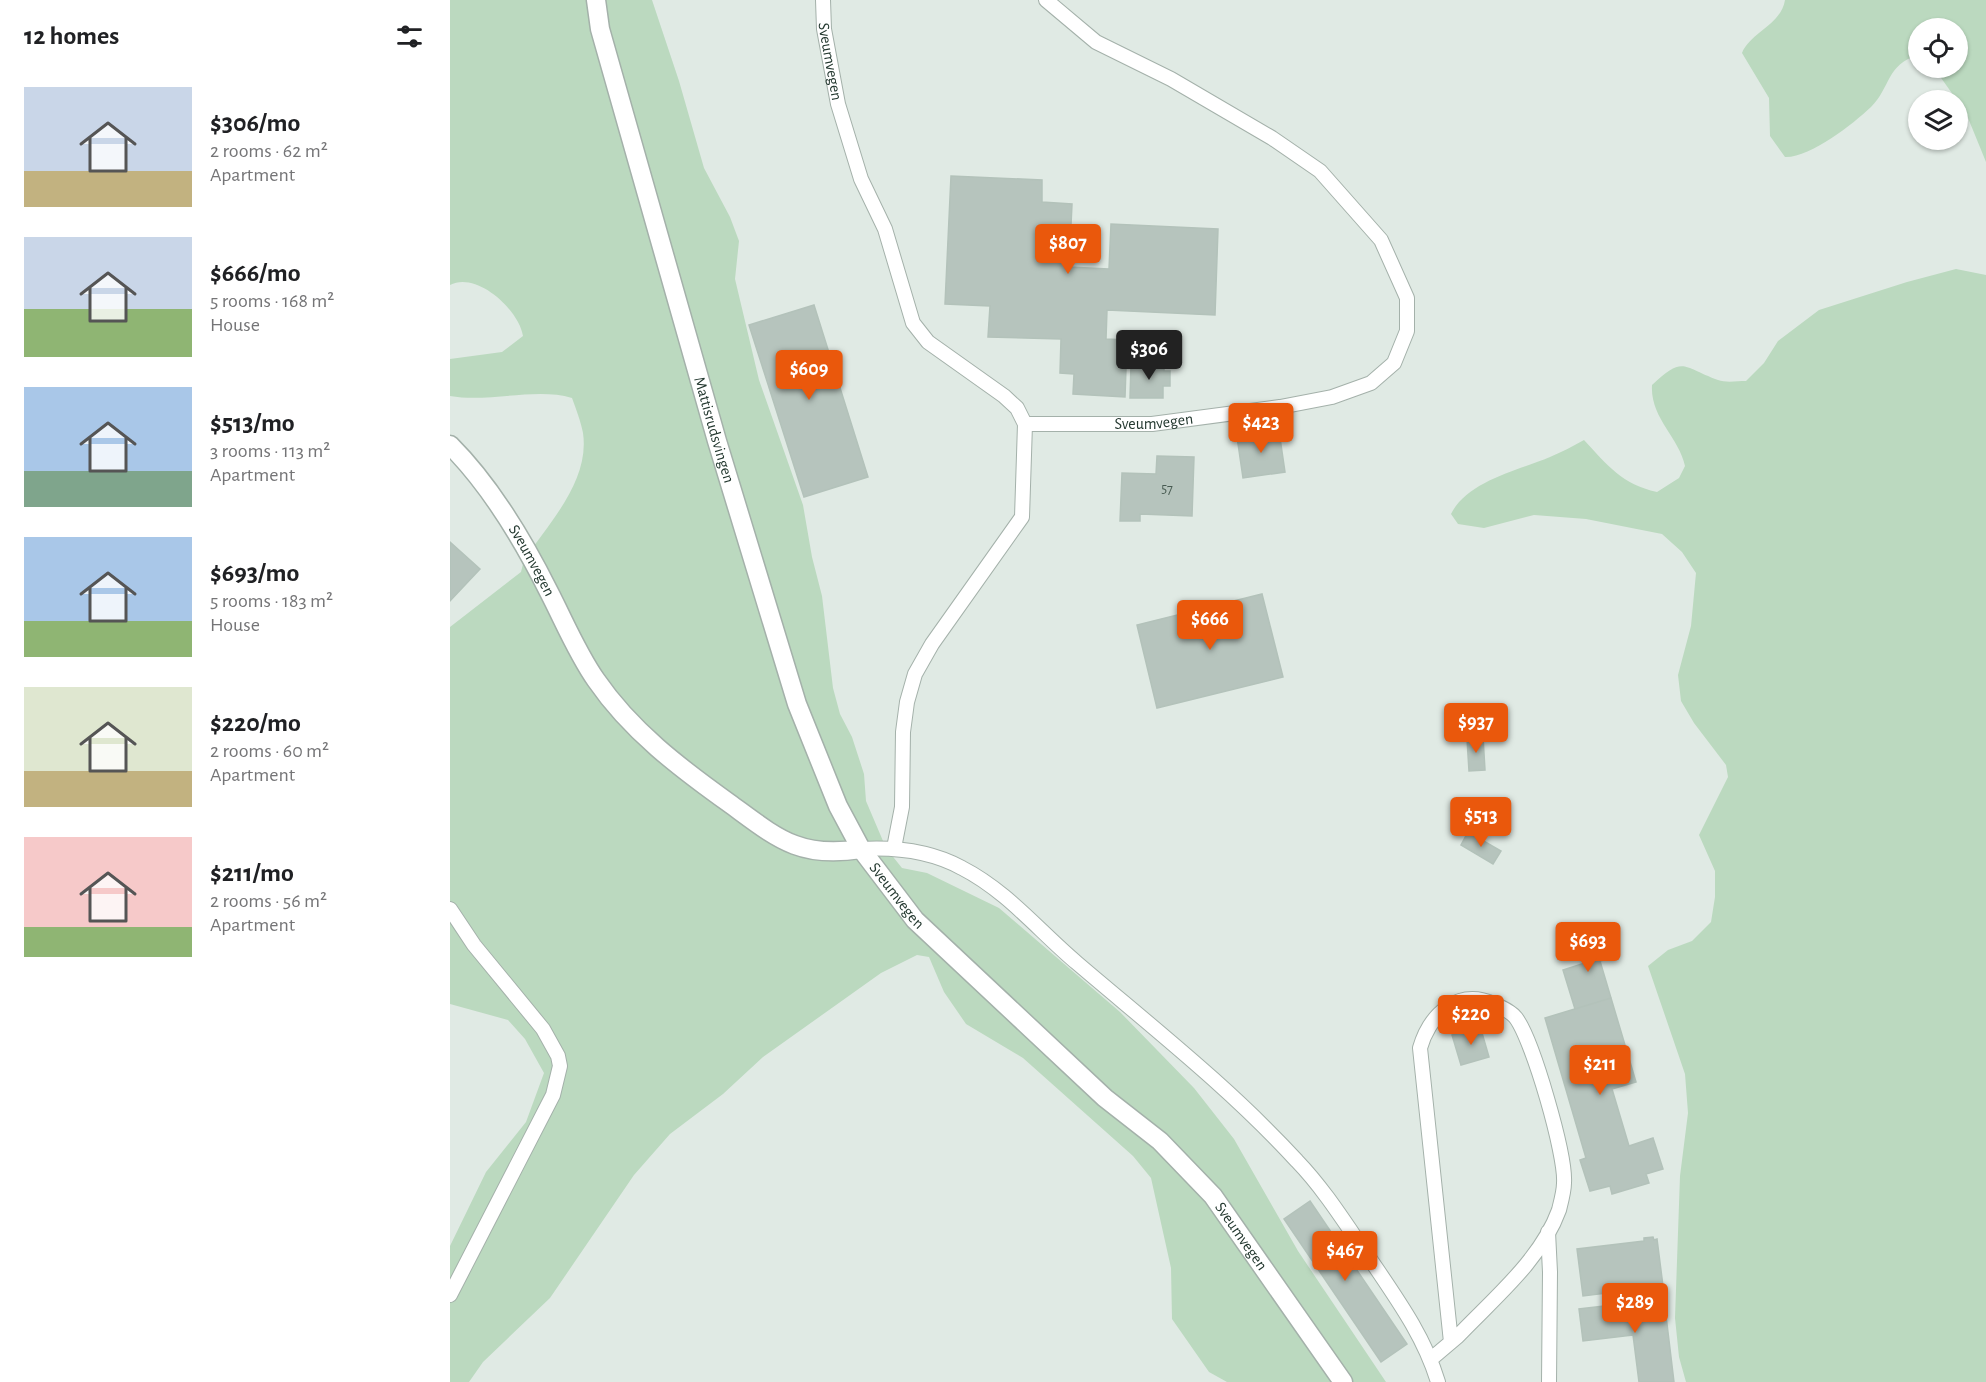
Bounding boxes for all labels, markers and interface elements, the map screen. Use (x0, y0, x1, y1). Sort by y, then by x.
map controls (1908, 18, 1968, 150)
button: locate (1908, 18, 1968, 78)
icon: filters (393, 20, 426, 53)
street label: Sveumvegen (816, 22, 845, 102)
text: 12 homes (24, 23, 119, 49)
button: layers (1908, 90, 1968, 150)
text: $306/mo (210, 110, 300, 136)
icon: home (72, 111, 144, 183)
text: 2 rooms · 62 m² (210, 141, 328, 161)
text: Apartment (210, 165, 295, 185)
pin: $807 (1032, 224, 1104, 275)
text: $807 (1049, 233, 1087, 253)
text: $666/mo (210, 260, 301, 286)
icon: home (72, 261, 144, 333)
text: 5 rooms · 168 m² (210, 291, 334, 311)
text: House (210, 315, 260, 335)
pin: $306 (1113, 330, 1185, 381)
text: $306 (1130, 339, 1168, 359)
pin: $609 (773, 350, 845, 401)
text: $609 (790, 359, 828, 379)
street label: Mattisrudsvingen (691, 375, 737, 485)
pin: $423 (1225, 403, 1297, 454)
text: $513/mo (210, 410, 295, 436)
icon: home (72, 411, 144, 483)
street label: Sveumvegen (1115, 411, 1194, 432)
text: $423 (1242, 412, 1280, 432)
text: 3 rooms · 113 m² (210, 441, 330, 461)
text: Apartment (210, 465, 295, 485)
house number: 57 (1161, 482, 1173, 496)
street label: Sveumvegen (506, 522, 558, 599)
text: $693/mo (210, 560, 299, 586)
icon: home (72, 561, 144, 633)
text: 5 rooms · 183 m² (210, 591, 333, 611)
pin: $666 (1174, 600, 1246, 651)
text: $666 (1191, 609, 1229, 629)
text: House (210, 615, 260, 635)
pin: $937 (1440, 703, 1512, 754)
text: $220/mo (210, 710, 301, 736)
icon: home (72, 711, 144, 783)
text: $937 (1458, 712, 1494, 732)
text: 2 rooms · 60 m² (210, 741, 329, 761)
text: Apartment (210, 765, 295, 785)
pin: $513 (1445, 797, 1517, 848)
text: $513 (1464, 806, 1498, 826)
text: $211/mo (210, 860, 294, 886)
street label: Sveumvegen (866, 860, 927, 932)
icon: home (72, 861, 144, 933)
text: 2 rooms · 56 m² (210, 891, 327, 911)
text: Apartment (210, 915, 295, 935)
pin: $693 (1552, 922, 1624, 973)
text: $693 (1570, 931, 1606, 951)
pin: $220 (1435, 995, 1507, 1046)
text: $220 (1452, 1004, 1490, 1024)
pin: $211 (1564, 1045, 1636, 1096)
text: $211 (1584, 1054, 1616, 1074)
street label: Sveumvegen (1212, 1199, 1270, 1273)
pin: $467 (1309, 1231, 1381, 1282)
text: $467 (1326, 1240, 1364, 1260)
pin: $289 (1599, 1283, 1671, 1334)
text: $289 (1616, 1292, 1654, 1312)

